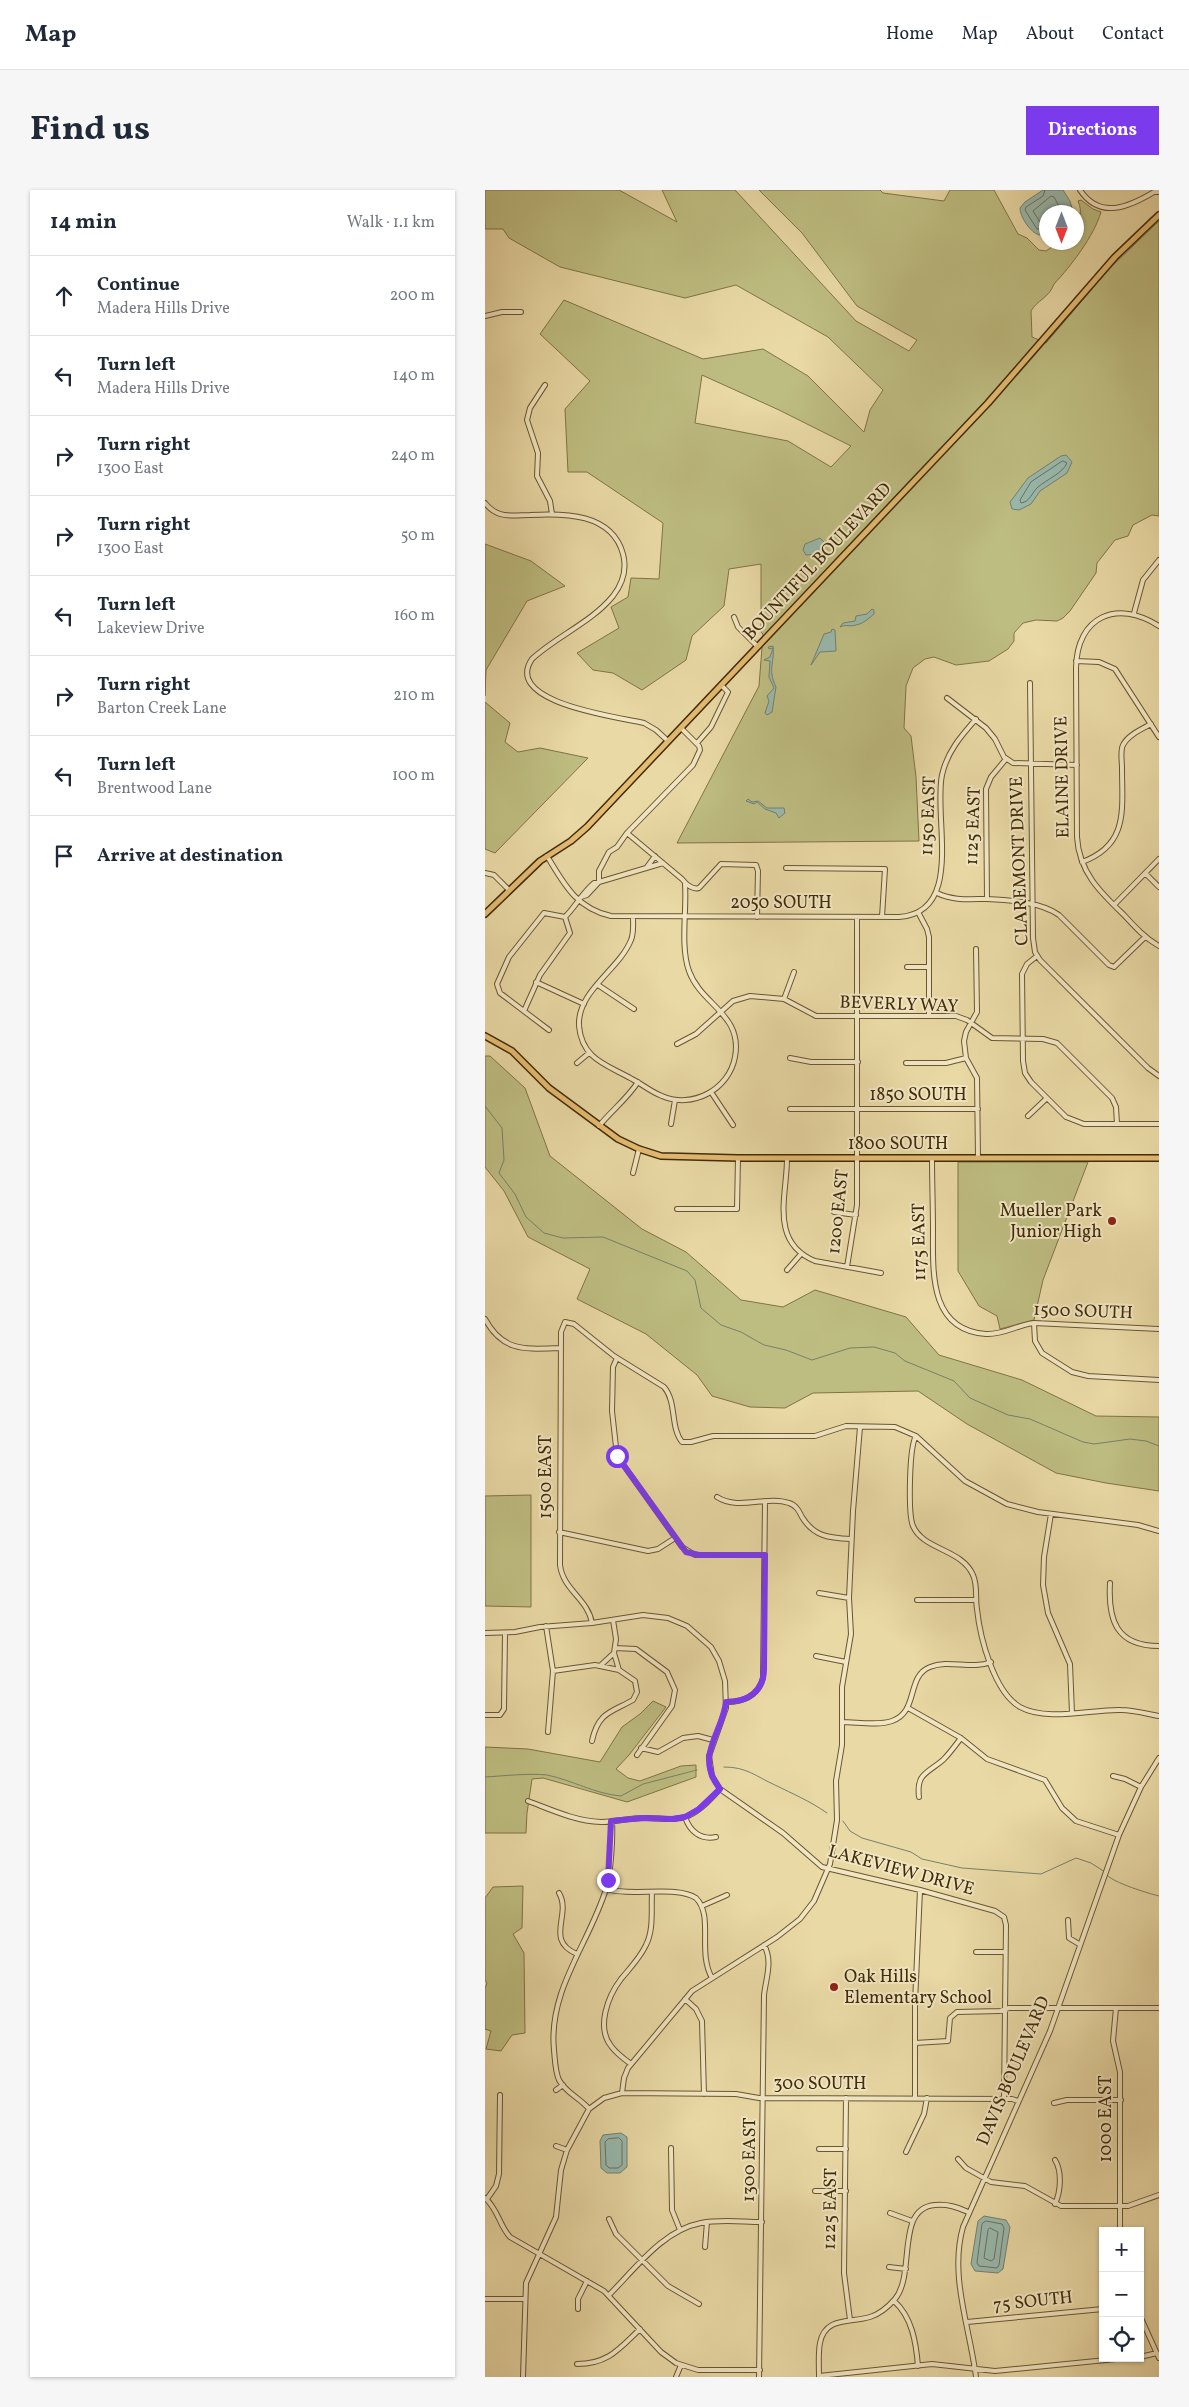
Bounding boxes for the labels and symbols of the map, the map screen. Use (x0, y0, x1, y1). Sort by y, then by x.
north arrow (1039, 205, 1084, 250)
street label: BOUNTIFUL BOULEVARD (738, 478, 898, 646)
street label: ELAINE DRIVE (1049, 715, 1077, 839)
street label: 1150 EAST (915, 775, 943, 856)
street label: CLAREMONT DRIVE (1005, 776, 1035, 946)
street label: 1125 EAST (960, 786, 988, 866)
street label: 2050 SOUTH (730, 891, 832, 916)
street label: BEVERLY WAY (839, 990, 959, 1020)
street label: 1850 SOUTH (869, 1083, 967, 1108)
street label: 1800 SOUTH (848, 1132, 948, 1157)
street label: 1200 EAST (822, 1168, 856, 1256)
place label: Mueller Park Junior High (1000, 1199, 1102, 1245)
street label: 1175 EAST (907, 1202, 933, 1281)
marker: Mueller Park Junior High (1106, 1215, 1118, 1227)
street label: 1500 SOUTH (1033, 1298, 1133, 1326)
street label: 1500 EAST (534, 1435, 559, 1519)
route start (606, 1445, 629, 1468)
street label: LAKEVIEW DRIVE (825, 1839, 977, 1903)
route end (597, 1869, 620, 1892)
place label: Oak Hills Elementary School (844, 1965, 992, 2011)
marker: Oak Hills Elementary School (828, 1981, 840, 1993)
street label: DAVIS BOULEVARD (971, 1992, 1057, 2150)
street label: 300 SOUTH (773, 2072, 867, 2097)
street label: 1000 EAST (1094, 2075, 1119, 2162)
street label: 1300 EAST (737, 2117, 763, 2202)
street label: 1225 EAST (818, 2168, 844, 2250)
street label: 75 SOUTH (992, 2285, 1074, 2319)

